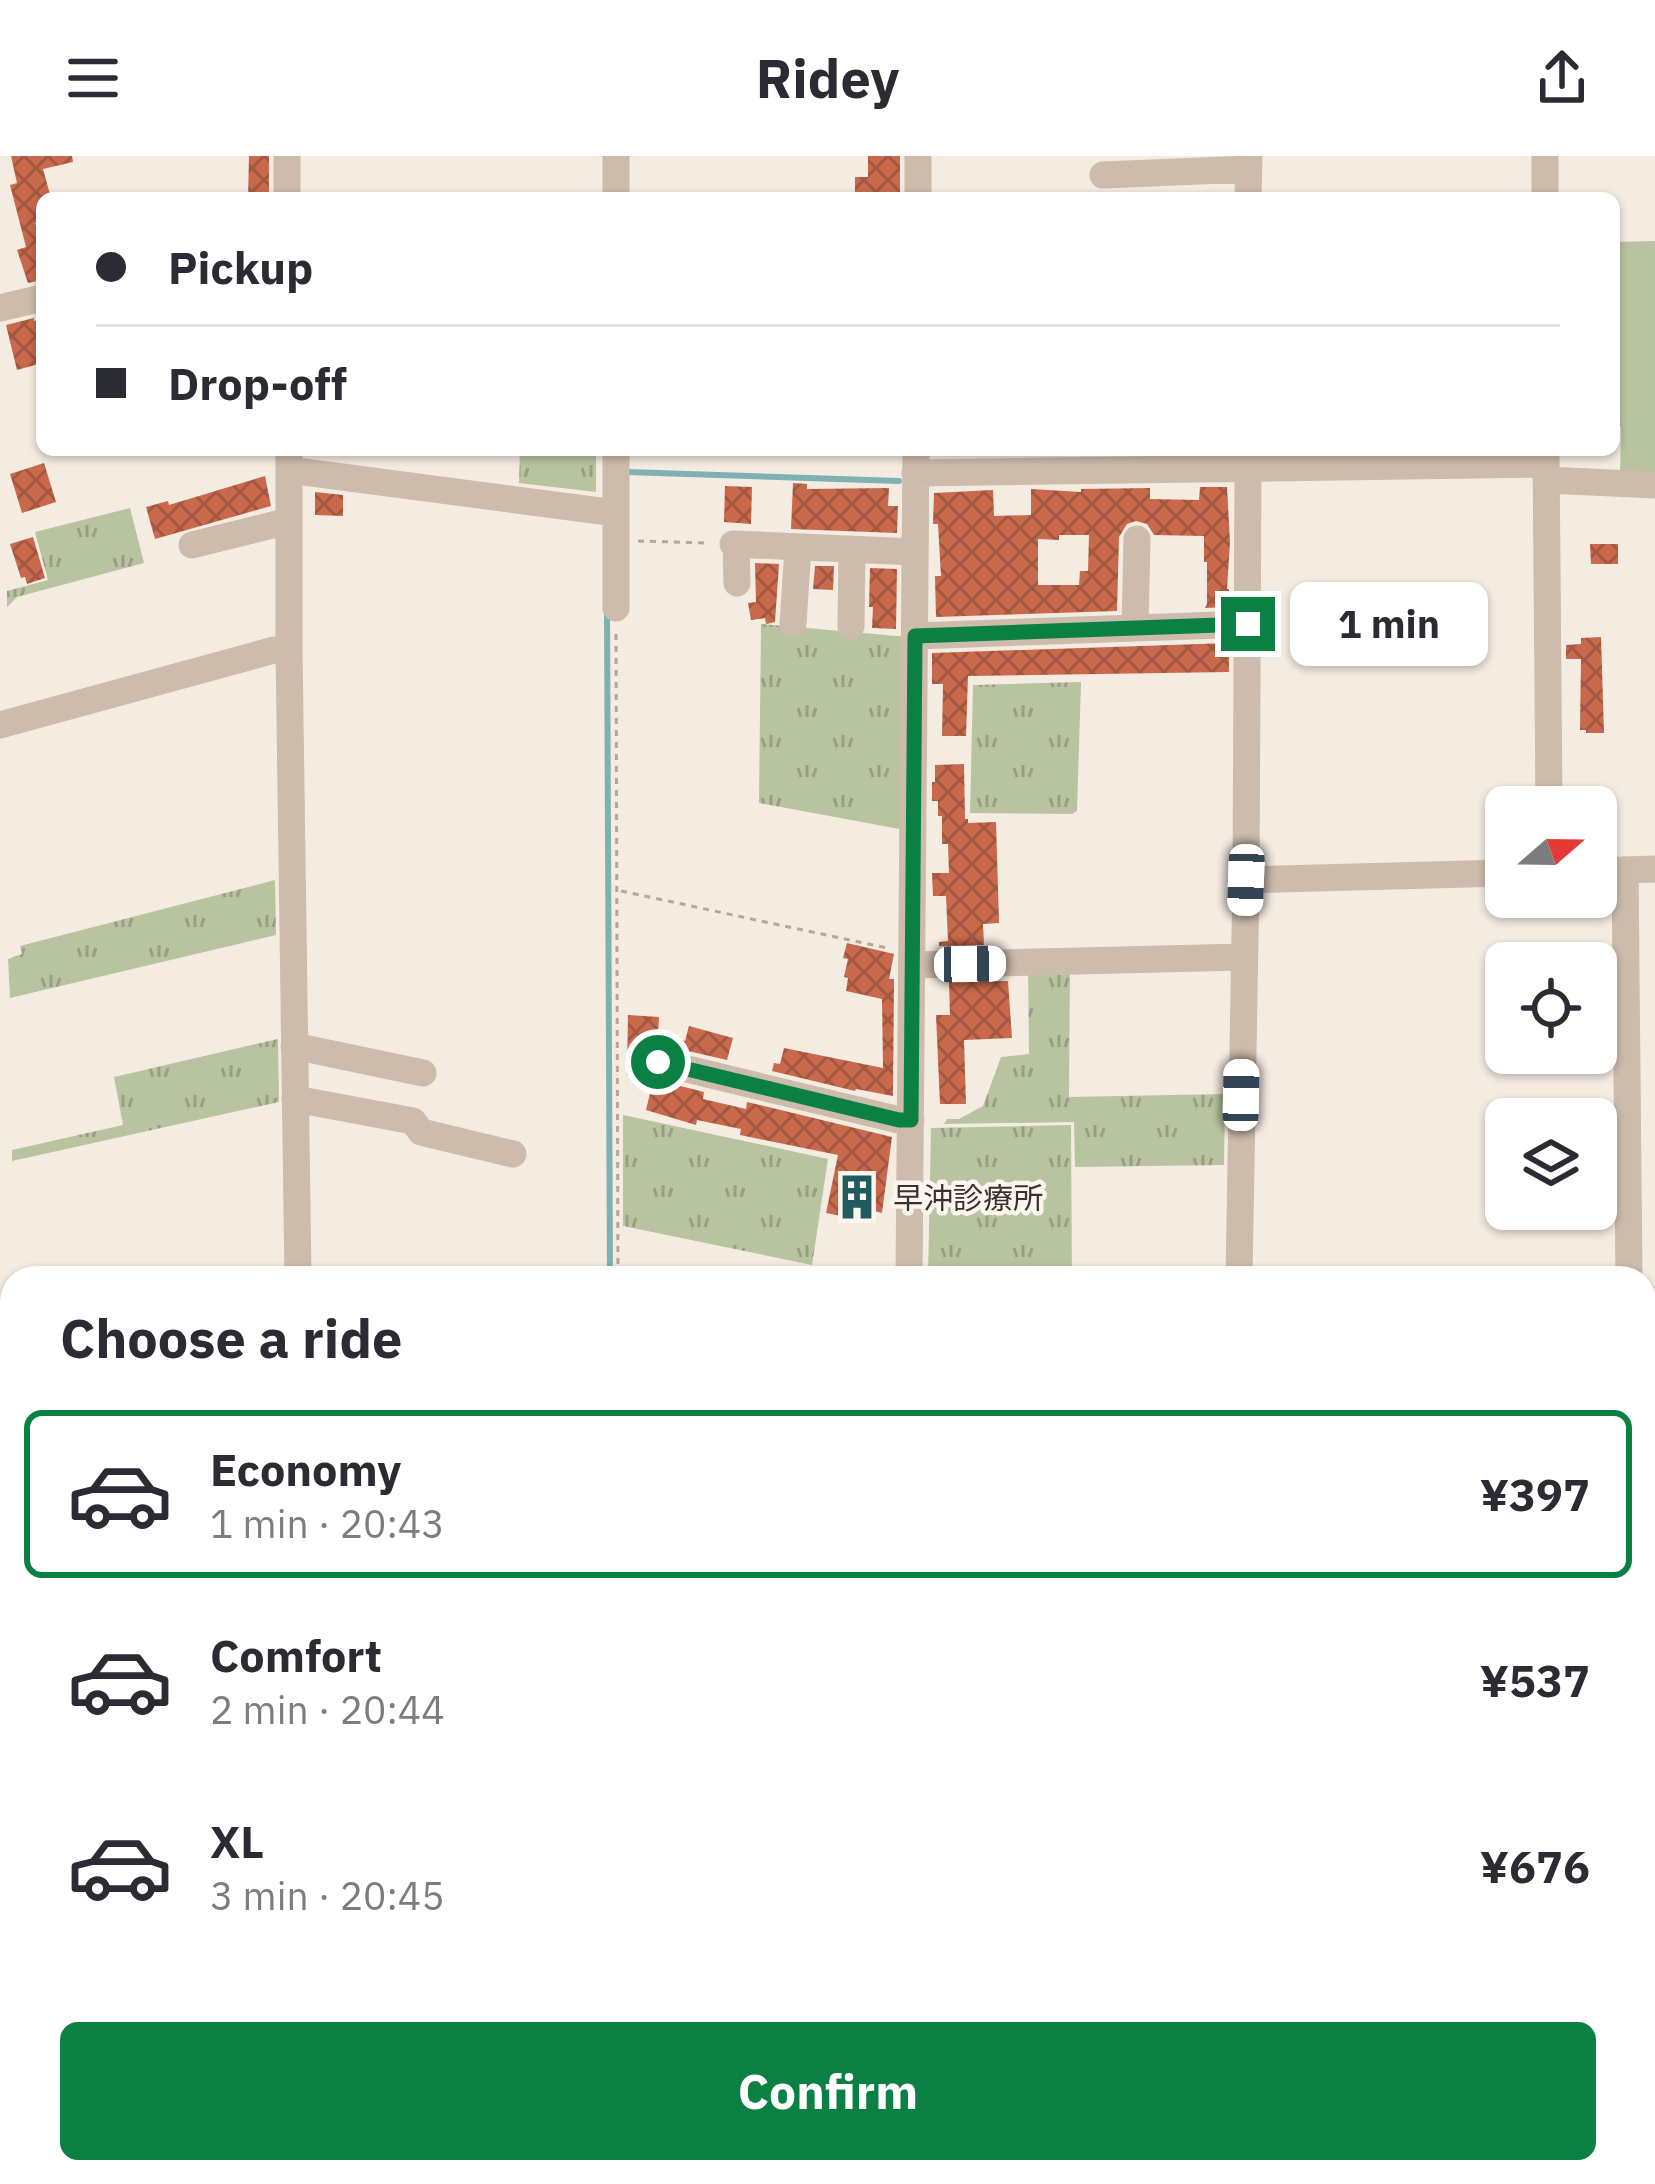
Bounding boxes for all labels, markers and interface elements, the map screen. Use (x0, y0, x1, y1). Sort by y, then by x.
text: Ridey (756, 43, 899, 113)
icon: menu (60, 45, 126, 111)
icon: share (1529, 45, 1595, 111)
text: Pickup (168, 238, 313, 296)
text: Drop-off (168, 354, 347, 412)
callout: 1 min (1290, 582, 1488, 666)
route end (1221, 597, 1275, 651)
text: 1 min (1338, 598, 1440, 649)
north arrow (1485, 786, 1617, 918)
map controls (1485, 786, 1617, 1230)
car (1227, 843, 1265, 917)
button: locate (1485, 942, 1617, 1074)
car (934, 945, 1006, 983)
route start (631, 1035, 685, 1089)
car (1222, 1059, 1260, 1131)
button: layers (1485, 1098, 1617, 1230)
building icon: 早沖診療所 (832, 1172, 882, 1222)
place label: 早沖診療所 (893, 1178, 1043, 1217)
text: Choose a ride (60, 1303, 402, 1373)
icon: car (66, 1440, 174, 1548)
text: Economy (210, 1440, 401, 1498)
text: ¥397 (1480, 1465, 1590, 1523)
text: 1 min · 20:43 (210, 1498, 445, 1549)
icon: car (66, 1626, 174, 1734)
text: Comfort (210, 1626, 382, 1684)
text: ¥537 (1480, 1651, 1590, 1709)
text: 2 min · 20:44 (210, 1684, 445, 1735)
icon: car (66, 1812, 174, 1920)
text: XL (210, 1812, 264, 1870)
text: ¥676 (1480, 1837, 1590, 1895)
text: 3 min · 20:45 (210, 1870, 445, 1921)
button: Confirm (60, 2022, 1596, 2160)

